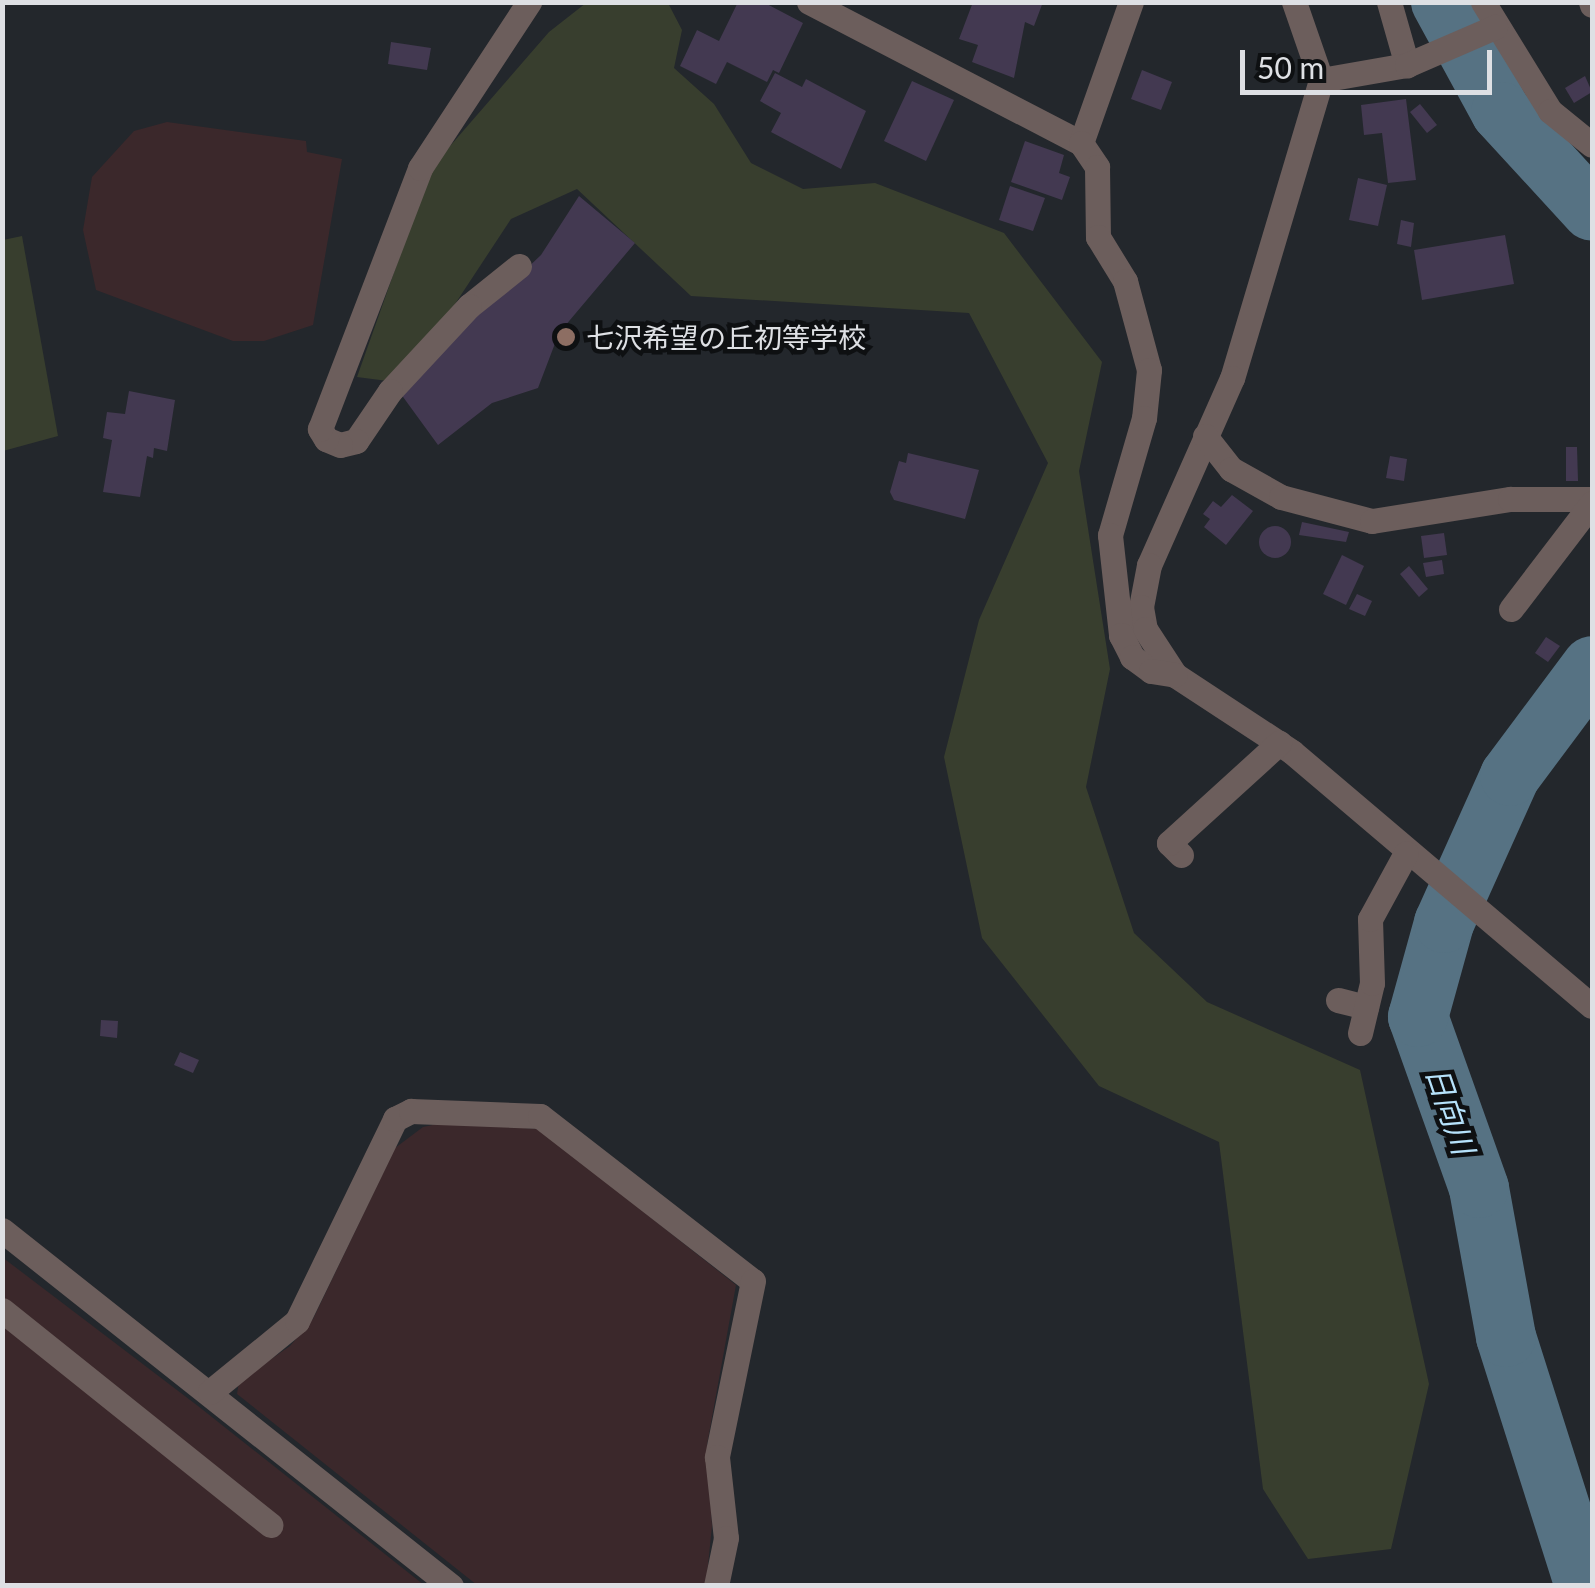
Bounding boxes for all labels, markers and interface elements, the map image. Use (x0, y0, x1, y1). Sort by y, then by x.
scale bar (1245, 30, 1498, 92)
text: 50 m (1257, 49, 1324, 85)
place label: 七沢希望の丘初等学校 (586, 320, 866, 354)
marker: 七沢希望の丘初等学校 (555, 326, 577, 348)
water label: 日向川 (1419, 1062, 1483, 1158)

